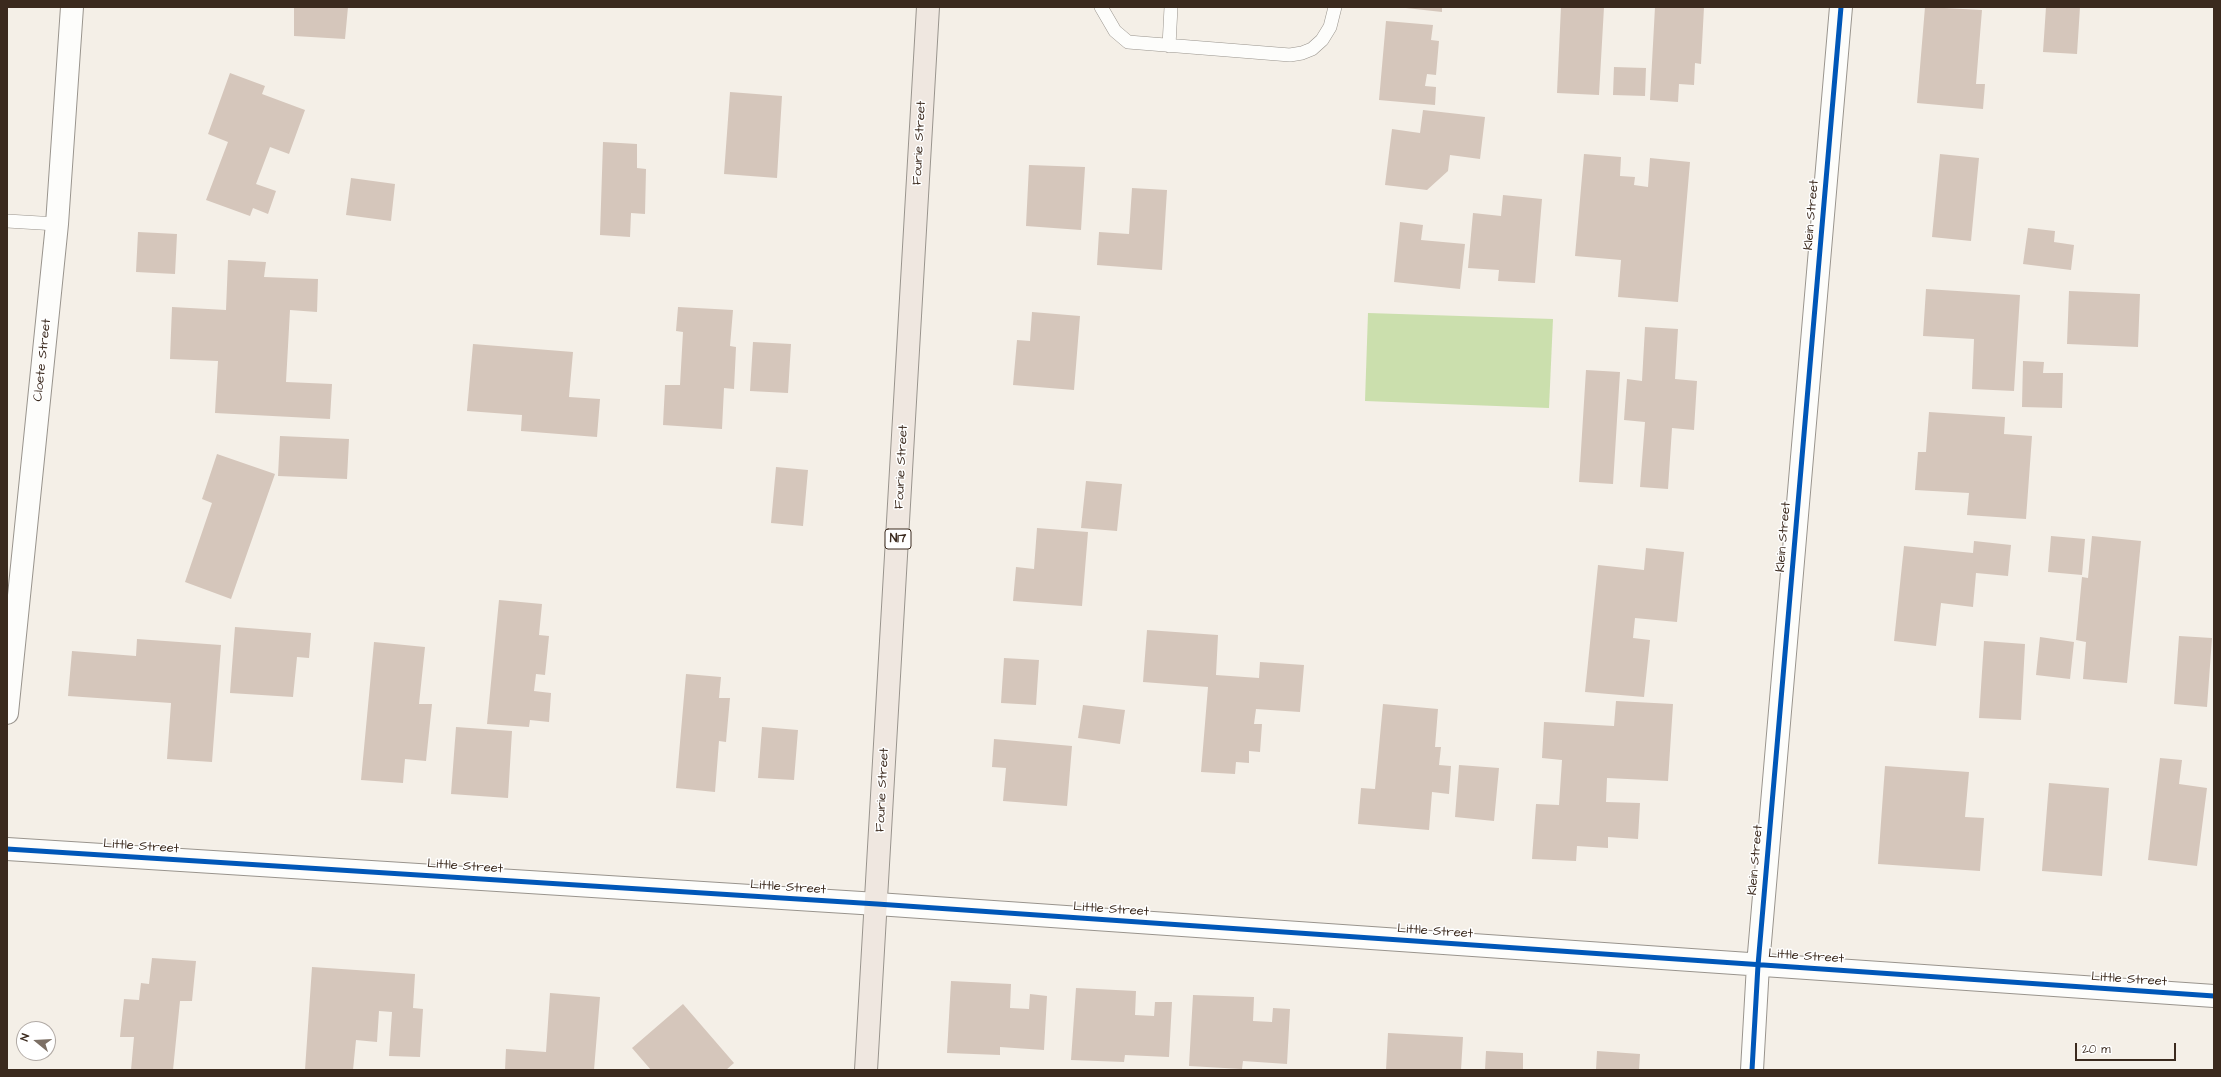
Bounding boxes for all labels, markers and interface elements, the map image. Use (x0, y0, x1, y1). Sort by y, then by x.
street label: Fourie Street (910, 100, 930, 186)
street label: Klein Street (1801, 179, 1823, 251)
street label: Cloete Street (31, 318, 55, 402)
street label: Fourie Street (892, 424, 912, 510)
street label: Klein Street (1773, 501, 1795, 573)
road number: N17 (885, 529, 911, 549)
street label: Fourie Street (873, 747, 893, 833)
street label: Klein Street (1745, 824, 1767, 896)
street label: Little Street (103, 837, 179, 857)
street label: Little Street (427, 857, 503, 877)
street label: Little Street (750, 878, 826, 898)
street label: Little Street (1073, 900, 1149, 920)
street label: Little Street (1397, 922, 1473, 942)
street label: Little Street (1768, 947, 1844, 967)
street label: Little Street (2091, 970, 2167, 990)
north arrow (16, 1021, 56, 1061)
text: N (17, 1032, 33, 1043)
scale bar (2077, 1035, 2178, 1061)
text: 20 m (2082, 1041, 2111, 1058)

